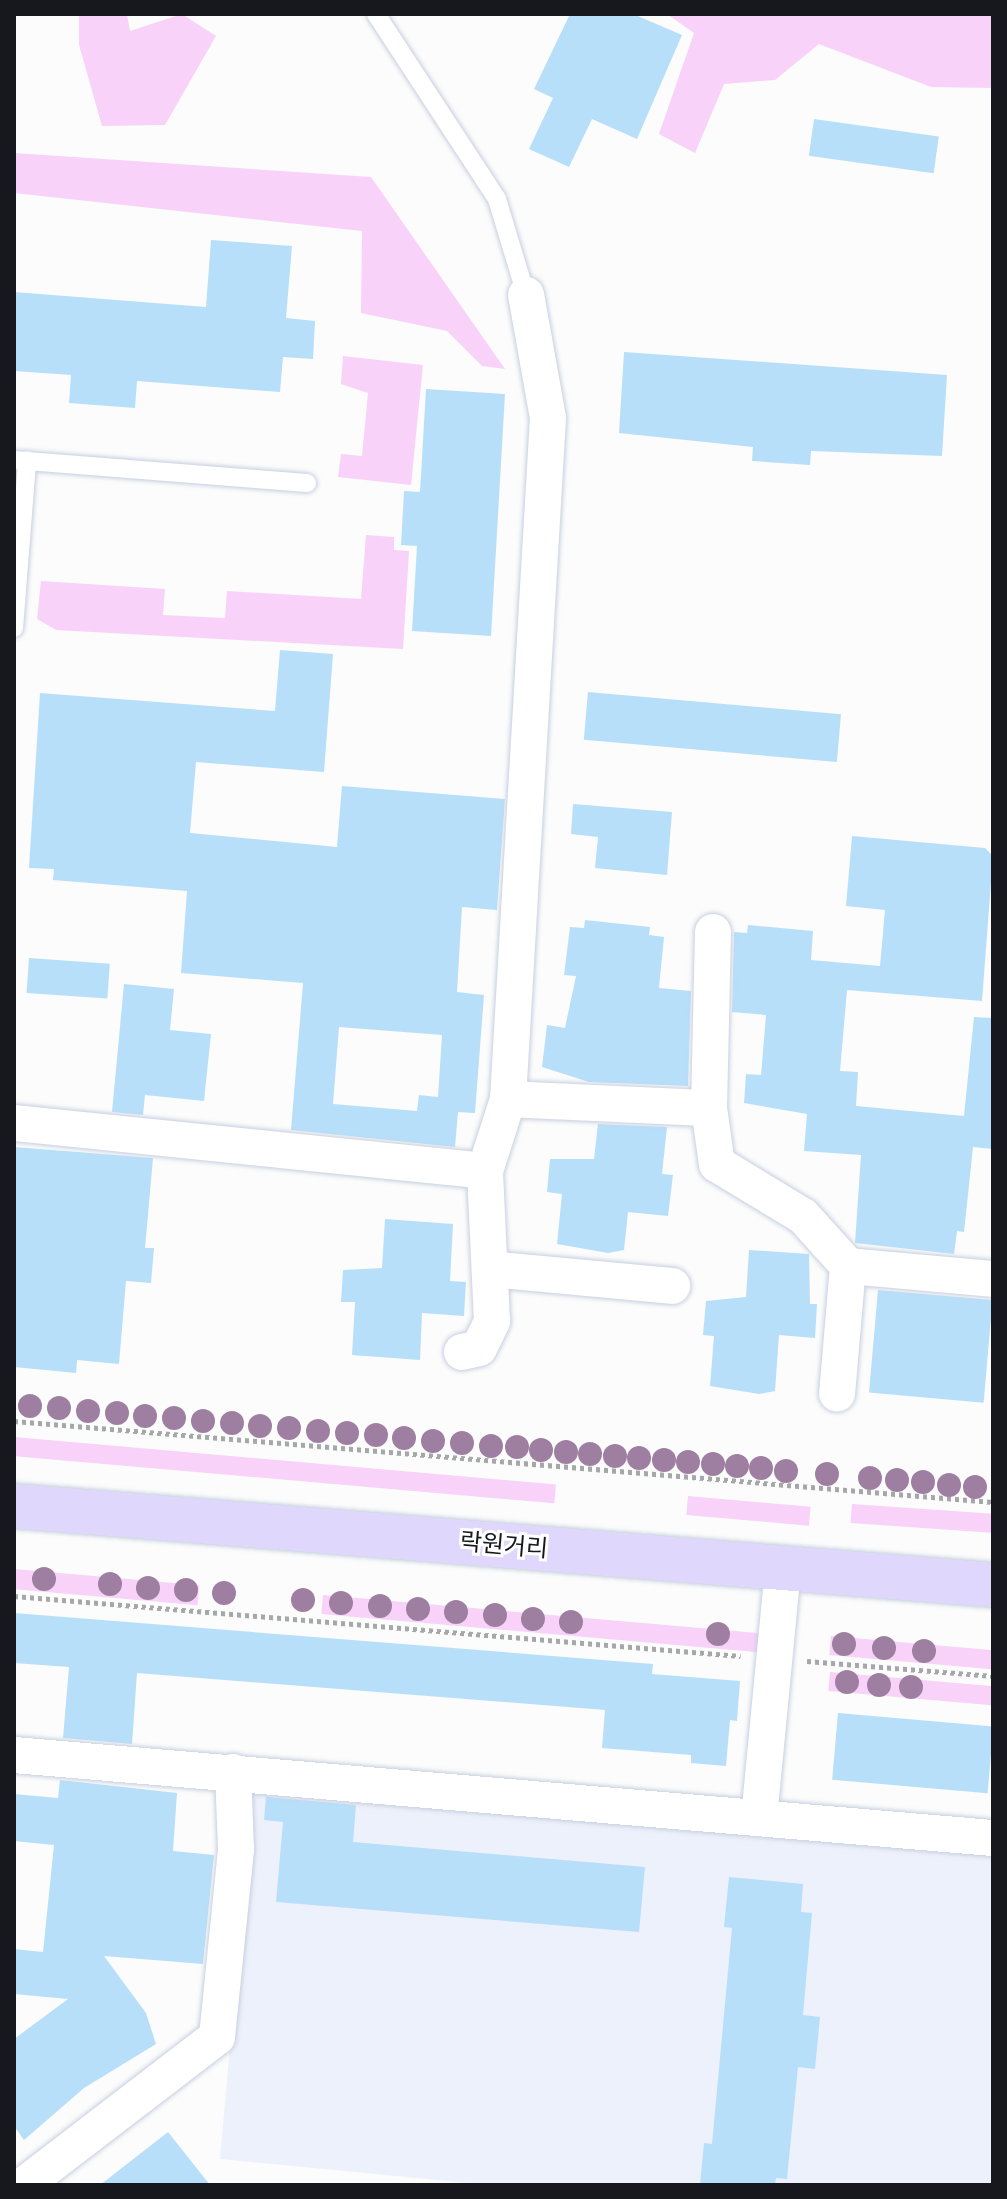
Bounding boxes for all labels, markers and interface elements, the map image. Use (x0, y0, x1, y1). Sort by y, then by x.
street label: 락원거리 (459, 1527, 549, 1563)

